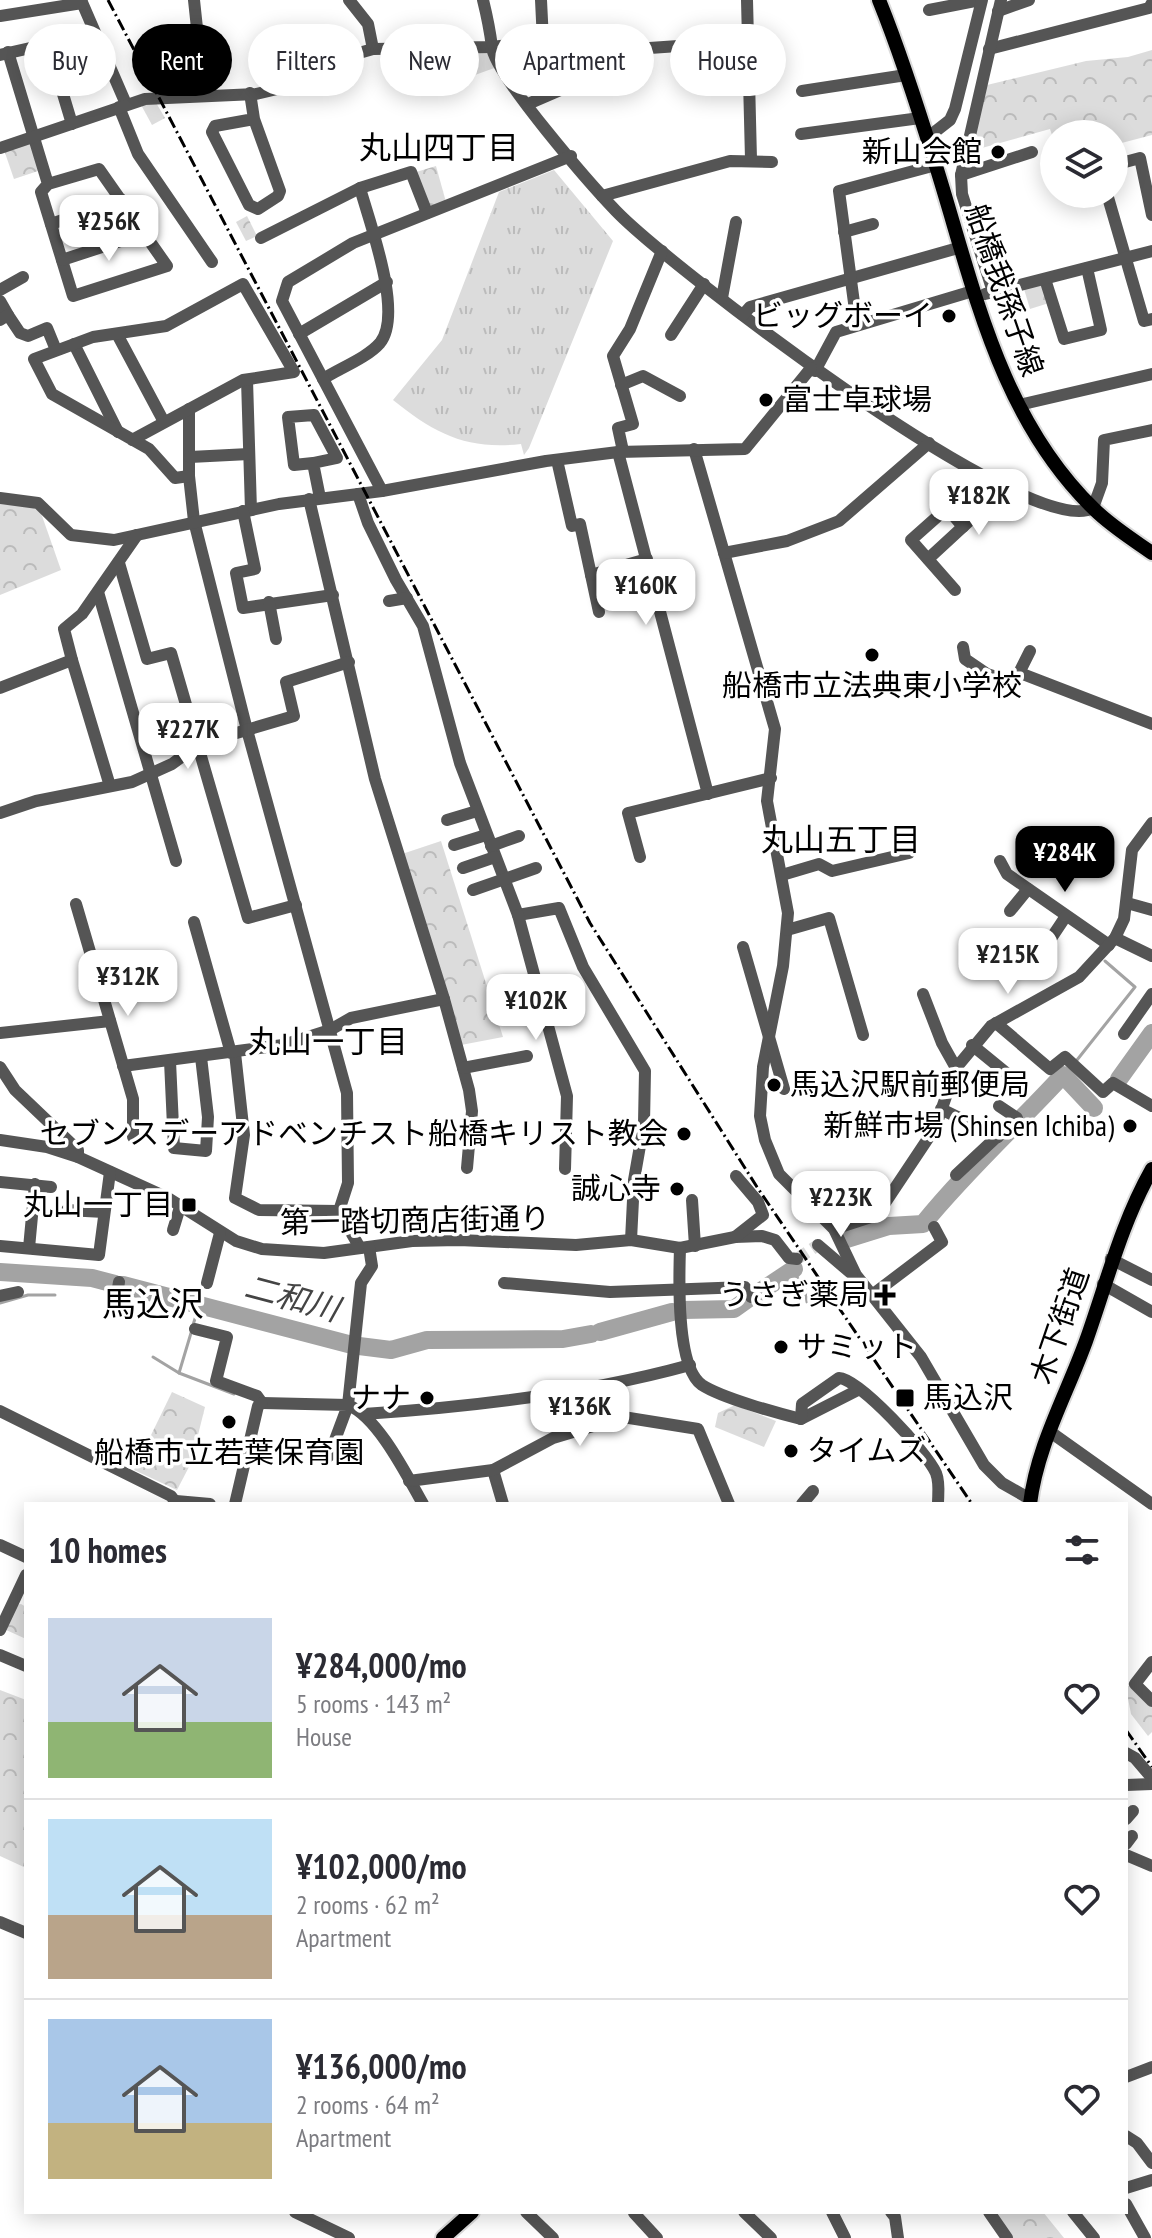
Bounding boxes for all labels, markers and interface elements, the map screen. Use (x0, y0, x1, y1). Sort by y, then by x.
chip: Buy (24, 24, 116, 96)
chip: Rent (132, 24, 232, 96)
chip: Filters (248, 24, 364, 96)
chip: New (380, 24, 479, 96)
chip: Apartment (495, 24, 654, 96)
chip: House (670, 24, 786, 96)
map controls (1040, 120, 1128, 208)
button: layers (1040, 120, 1128, 208)
district label: 丸山四丁目 (359, 126, 519, 168)
place label: 新山会館 (862, 131, 982, 170)
marker: 新山会館 (989, 143, 1007, 161)
pin: ¥256K (53, 195, 165, 263)
street label: 船橋我孫子線 (958, 198, 1053, 381)
text: ¥256K (77, 204, 141, 237)
place label: ビッグボーイ (753, 295, 933, 334)
marker: ビッグボーイ (940, 307, 958, 325)
place label: 富士卓球場 (782, 379, 932, 418)
marker: 富士卓球場 (757, 391, 775, 409)
pin: ¥182K (923, 469, 1035, 537)
text: ¥182K (947, 478, 1011, 511)
pin: ¥160K (590, 559, 702, 627)
text: ¥160K (614, 568, 678, 601)
marker: 船橋市立法典東小学校 (863, 646, 881, 664)
place label: 船橋市立法典東小学校 (722, 665, 1022, 704)
pin: ¥227K (132, 703, 244, 771)
text: ¥227K (156, 712, 220, 745)
district label: 丸山五丁目 (761, 818, 921, 860)
pin: ¥284K (1009, 826, 1121, 894)
text: ¥284K (1033, 835, 1097, 868)
pin: ¥215K (952, 928, 1064, 996)
text: ¥215K (976, 937, 1040, 970)
pin: ¥312K (72, 950, 184, 1018)
text: ¥312K (96, 959, 160, 992)
pin: ¥102K (480, 974, 592, 1042)
text: ¥102K (504, 983, 568, 1016)
district label: 丸山一丁目 (248, 1020, 408, 1062)
place label: 馬込沢駅前郵便局 (790, 1064, 1030, 1103)
marker: 馬込沢駅前郵便局 (765, 1076, 783, 1094)
place label: 新鮮市場 (Shinsen Ichiba) (823, 1105, 1114, 1144)
place label: セブンスデーアドベンチスト船橋キリスト教会 (40, 1113, 668, 1152)
marker: 新鮮市場 (Shinsen Ichiba) (1121, 1117, 1139, 1135)
marker: セブンスデーアドベンチスト船橋キリスト教会 (675, 1125, 693, 1143)
place label: 誠心寺 (571, 1168, 661, 1207)
pin: ¥223K (785, 1171, 897, 1239)
marker: 誠心寺 (668, 1180, 686, 1198)
text: ¥223K (809, 1180, 873, 1213)
place label: 丸山一丁目 (23, 1184, 173, 1223)
marker: 丸山一丁目 (180, 1196, 198, 1214)
street label: 第一踏切商店街通り (280, 1198, 550, 1241)
street label: 木下街道 (1021, 1262, 1097, 1389)
water label: 二和川 (240, 1264, 347, 1331)
place label: うさぎ薬局 (719, 1274, 869, 1313)
district label: 馬込沢 (102, 1281, 204, 1325)
marker: うさぎ薬局 (876, 1286, 894, 1304)
place label: サミット (797, 1326, 917, 1365)
marker: サミット (772, 1338, 790, 1356)
place label: ナナ (351, 1377, 411, 1416)
place label: 馬込沢 (923, 1377, 1013, 1416)
pin: ¥136K (524, 1380, 636, 1448)
marker: 馬込沢 (894, 1387, 916, 1409)
marker: ナナ (418, 1389, 436, 1407)
text: ¥136K (548, 1389, 612, 1422)
marker: 船橋市立若葉保育園 (220, 1413, 238, 1431)
place label: タイムズ (807, 1430, 926, 1469)
place label: 船橋市立若葉保育園 (94, 1432, 364, 1471)
marker: タイムズ (782, 1442, 800, 1460)
text: 10 homes (48, 1528, 167, 1572)
icon: filters (1060, 1528, 1104, 1572)
text: ¥284,000/mo (296, 1643, 467, 1687)
icon: home (112, 1650, 208, 1746)
icon: heart (1060, 1676, 1104, 1720)
text: 5 rooms · 143 m² (296, 1687, 451, 1720)
text: House (296, 1720, 352, 1753)
text: ¥102,000/mo (296, 1844, 467, 1888)
icon: home (112, 1851, 208, 1947)
icon: heart (1060, 1877, 1104, 1921)
text: 2 rooms · 62 m² (296, 1888, 440, 1921)
text: Apartment (296, 1921, 391, 1954)
text: ¥136,000/mo (296, 2044, 467, 2088)
icon: home (112, 2051, 208, 2147)
icon: heart (1060, 2077, 1104, 2121)
text: 2 rooms · 64 m² (296, 2088, 440, 2121)
text: Apartment (296, 2121, 391, 2154)

